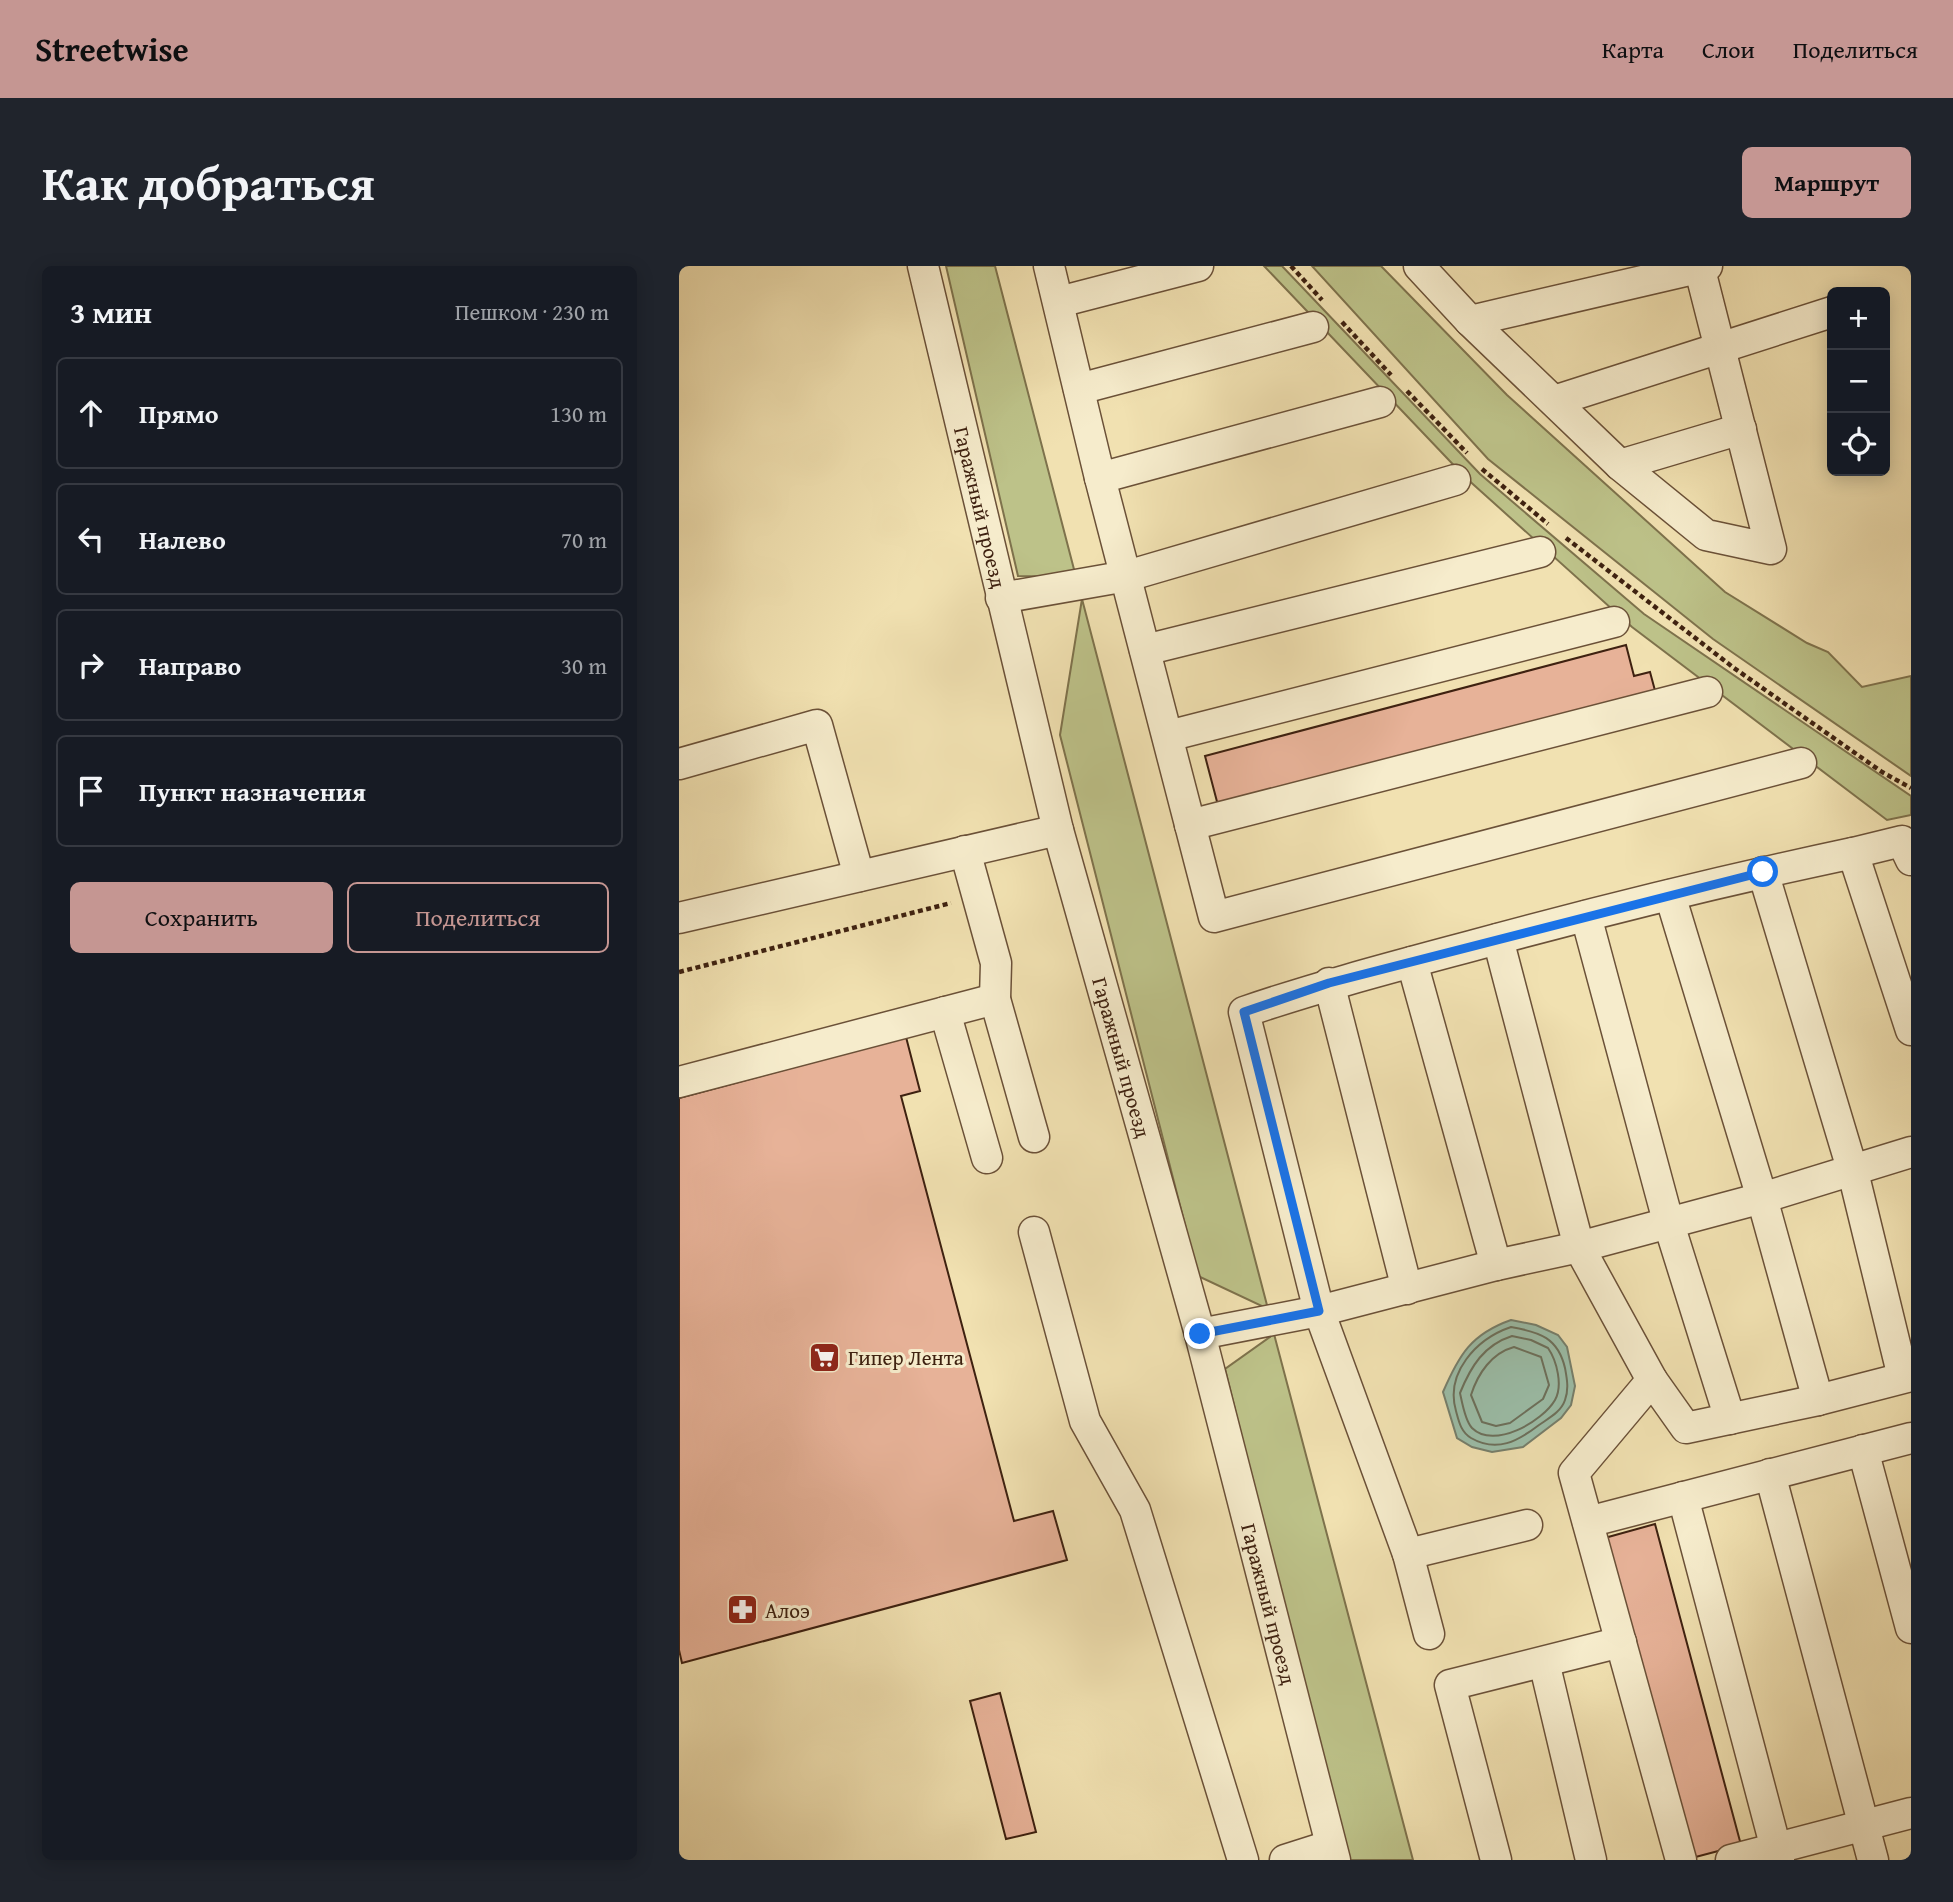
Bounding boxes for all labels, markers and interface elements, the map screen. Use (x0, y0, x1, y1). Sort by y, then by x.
text: Streetwise (35, 25, 189, 73)
text: Карта (1602, 32, 1664, 67)
text: Слои (1702, 32, 1755, 67)
text: Поделиться (1793, 32, 1918, 67)
text: Как добраться (42, 146, 375, 218)
button: Маршрут (1742, 147, 1911, 218)
map controls (1827, 287, 1890, 476)
button: + (1827, 287, 1890, 350)
text: 3 мин (70, 290, 152, 334)
text: Пешком · 230 m (455, 295, 609, 328)
button: − (1827, 350, 1890, 413)
icon: ahead (72, 394, 110, 432)
text: Прямо (139, 394, 219, 433)
text: 130 m (550, 397, 607, 430)
button: locate (1827, 413, 1890, 476)
street label: Гаражный проезд (946, 423, 1015, 592)
icon: left (72, 520, 110, 558)
text: Налево (139, 520, 226, 559)
text: 70 m (561, 523, 607, 556)
icon: right (72, 646, 110, 684)
text: Направо (139, 646, 241, 685)
text: 30 m (561, 649, 607, 682)
icon: arrive (72, 772, 110, 810)
text: Пункт назначения (139, 772, 366, 811)
route start (1747, 856, 1778, 887)
button: Сохранить (70, 882, 333, 953)
button: Поделиться (347, 882, 609, 953)
street label: Гаражный проезд (1085, 973, 1160, 1142)
route end (1184, 1318, 1215, 1349)
supermarket icon: Гипер Лента (808, 1340, 842, 1374)
place label: Гипер Лента (848, 1342, 964, 1373)
street label: Гаражный проезд (1234, 1520, 1305, 1688)
pharmacy icon: Алоэ (725, 1593, 759, 1627)
place label: Алоэ (765, 1595, 810, 1626)

